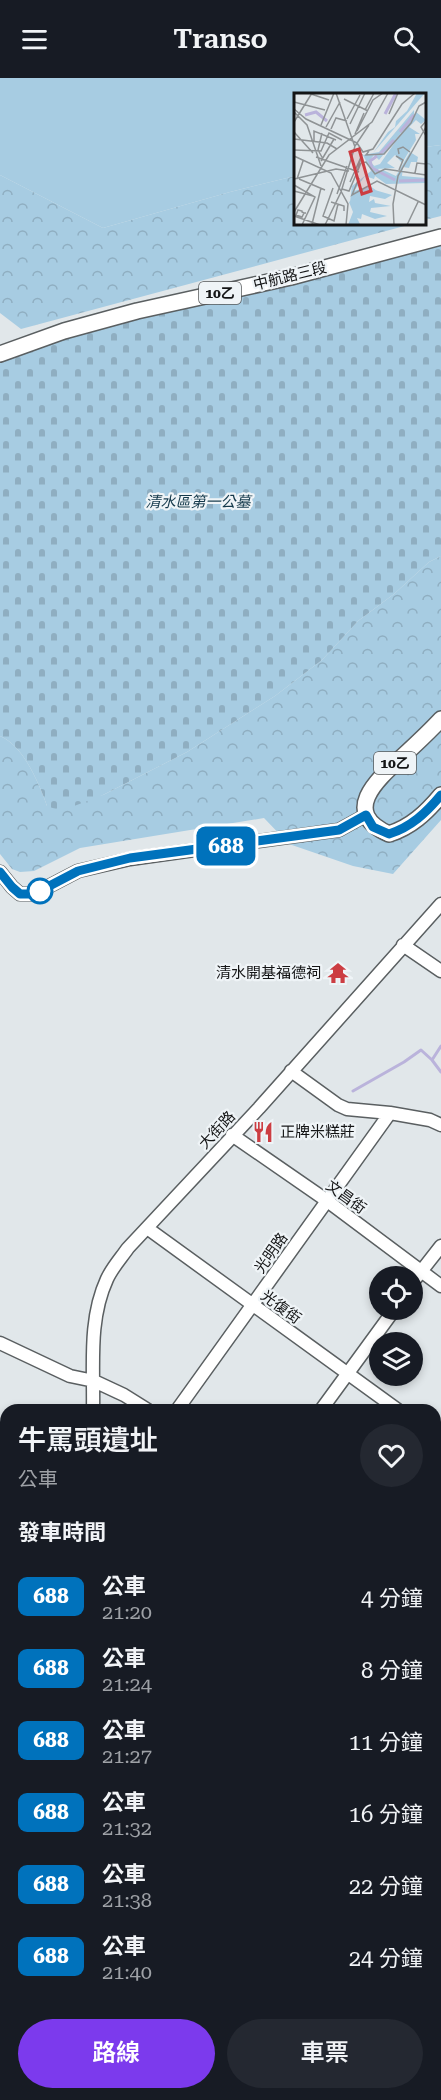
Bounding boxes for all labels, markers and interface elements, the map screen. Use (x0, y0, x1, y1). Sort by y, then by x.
icon: menu (18, 23, 51, 56)
text: Transo (173, 23, 268, 55)
icon: search (390, 23, 423, 56)
inset map (294, 93, 426, 225)
street label: 中航路三段 (251, 258, 329, 294)
road number: 10乙 (199, 282, 241, 304)
park label: 清水區第一公墓 (145, 493, 253, 511)
road number: 10乙 (374, 752, 416, 774)
line badge: 688 (192, 826, 260, 866)
text: 688 (208, 834, 244, 858)
unlabelled marker (27, 878, 53, 904)
temple icon: 清水開基福德祠 (326, 961, 350, 985)
place label: 清水開基福德祠 (216, 964, 321, 982)
street label: 大街路 (195, 1107, 239, 1153)
restaurant icon: 正牌米糕莊 (251, 1120, 275, 1144)
place label: 正牌米糕莊 (280, 1123, 355, 1141)
street label: 文昌街 (323, 1176, 369, 1218)
street label: 光明路 (251, 1229, 291, 1277)
map controls (369, 1266, 423, 1386)
button: locate (369, 1266, 423, 1320)
street label: 光復街 (258, 1286, 304, 1328)
button: layers (369, 1332, 423, 1386)
text: 牛罵頭遺址 (18, 1424, 158, 1457)
button: heart (360, 1424, 423, 1487)
text: 公車 (18, 1467, 58, 1491)
text: 發車時間 (18, 1520, 106, 1545)
text: 公車 (102, 1574, 146, 1599)
text: 688 (33, 1584, 69, 1608)
text: 4 分鐘 (361, 1586, 423, 1611)
text: 21:20 (102, 1600, 152, 1624)
text: 公車 (102, 1646, 146, 1671)
text: 688 (33, 1656, 69, 1680)
text: 8 分鐘 (361, 1658, 423, 1683)
text: 21:24 (102, 1672, 152, 1696)
text: 公車 (102, 1718, 146, 1743)
text: 688 (33, 1728, 69, 1752)
text: 11 分鐘 (349, 1730, 423, 1755)
text: 21:27 (102, 1744, 152, 1768)
text: 公車 (102, 1790, 146, 1815)
text: 688 (33, 1800, 69, 1824)
text: 16 分鐘 (349, 1802, 423, 1827)
text: 21:32 (102, 1816, 152, 1840)
text: 公車 (102, 1862, 146, 1887)
text: 688 (33, 1872, 69, 1896)
text: 22 分鐘 (349, 1874, 423, 1899)
text: 21:38 (102, 1888, 152, 1912)
text: 公車 (102, 1934, 146, 1959)
text: 688 (33, 1944, 69, 1968)
text: 24 分鐘 (349, 1946, 423, 1971)
text: 21:40 (102, 1960, 152, 1984)
button: 路線 (18, 2019, 215, 2088)
button: 車票 (227, 2019, 423, 2088)

